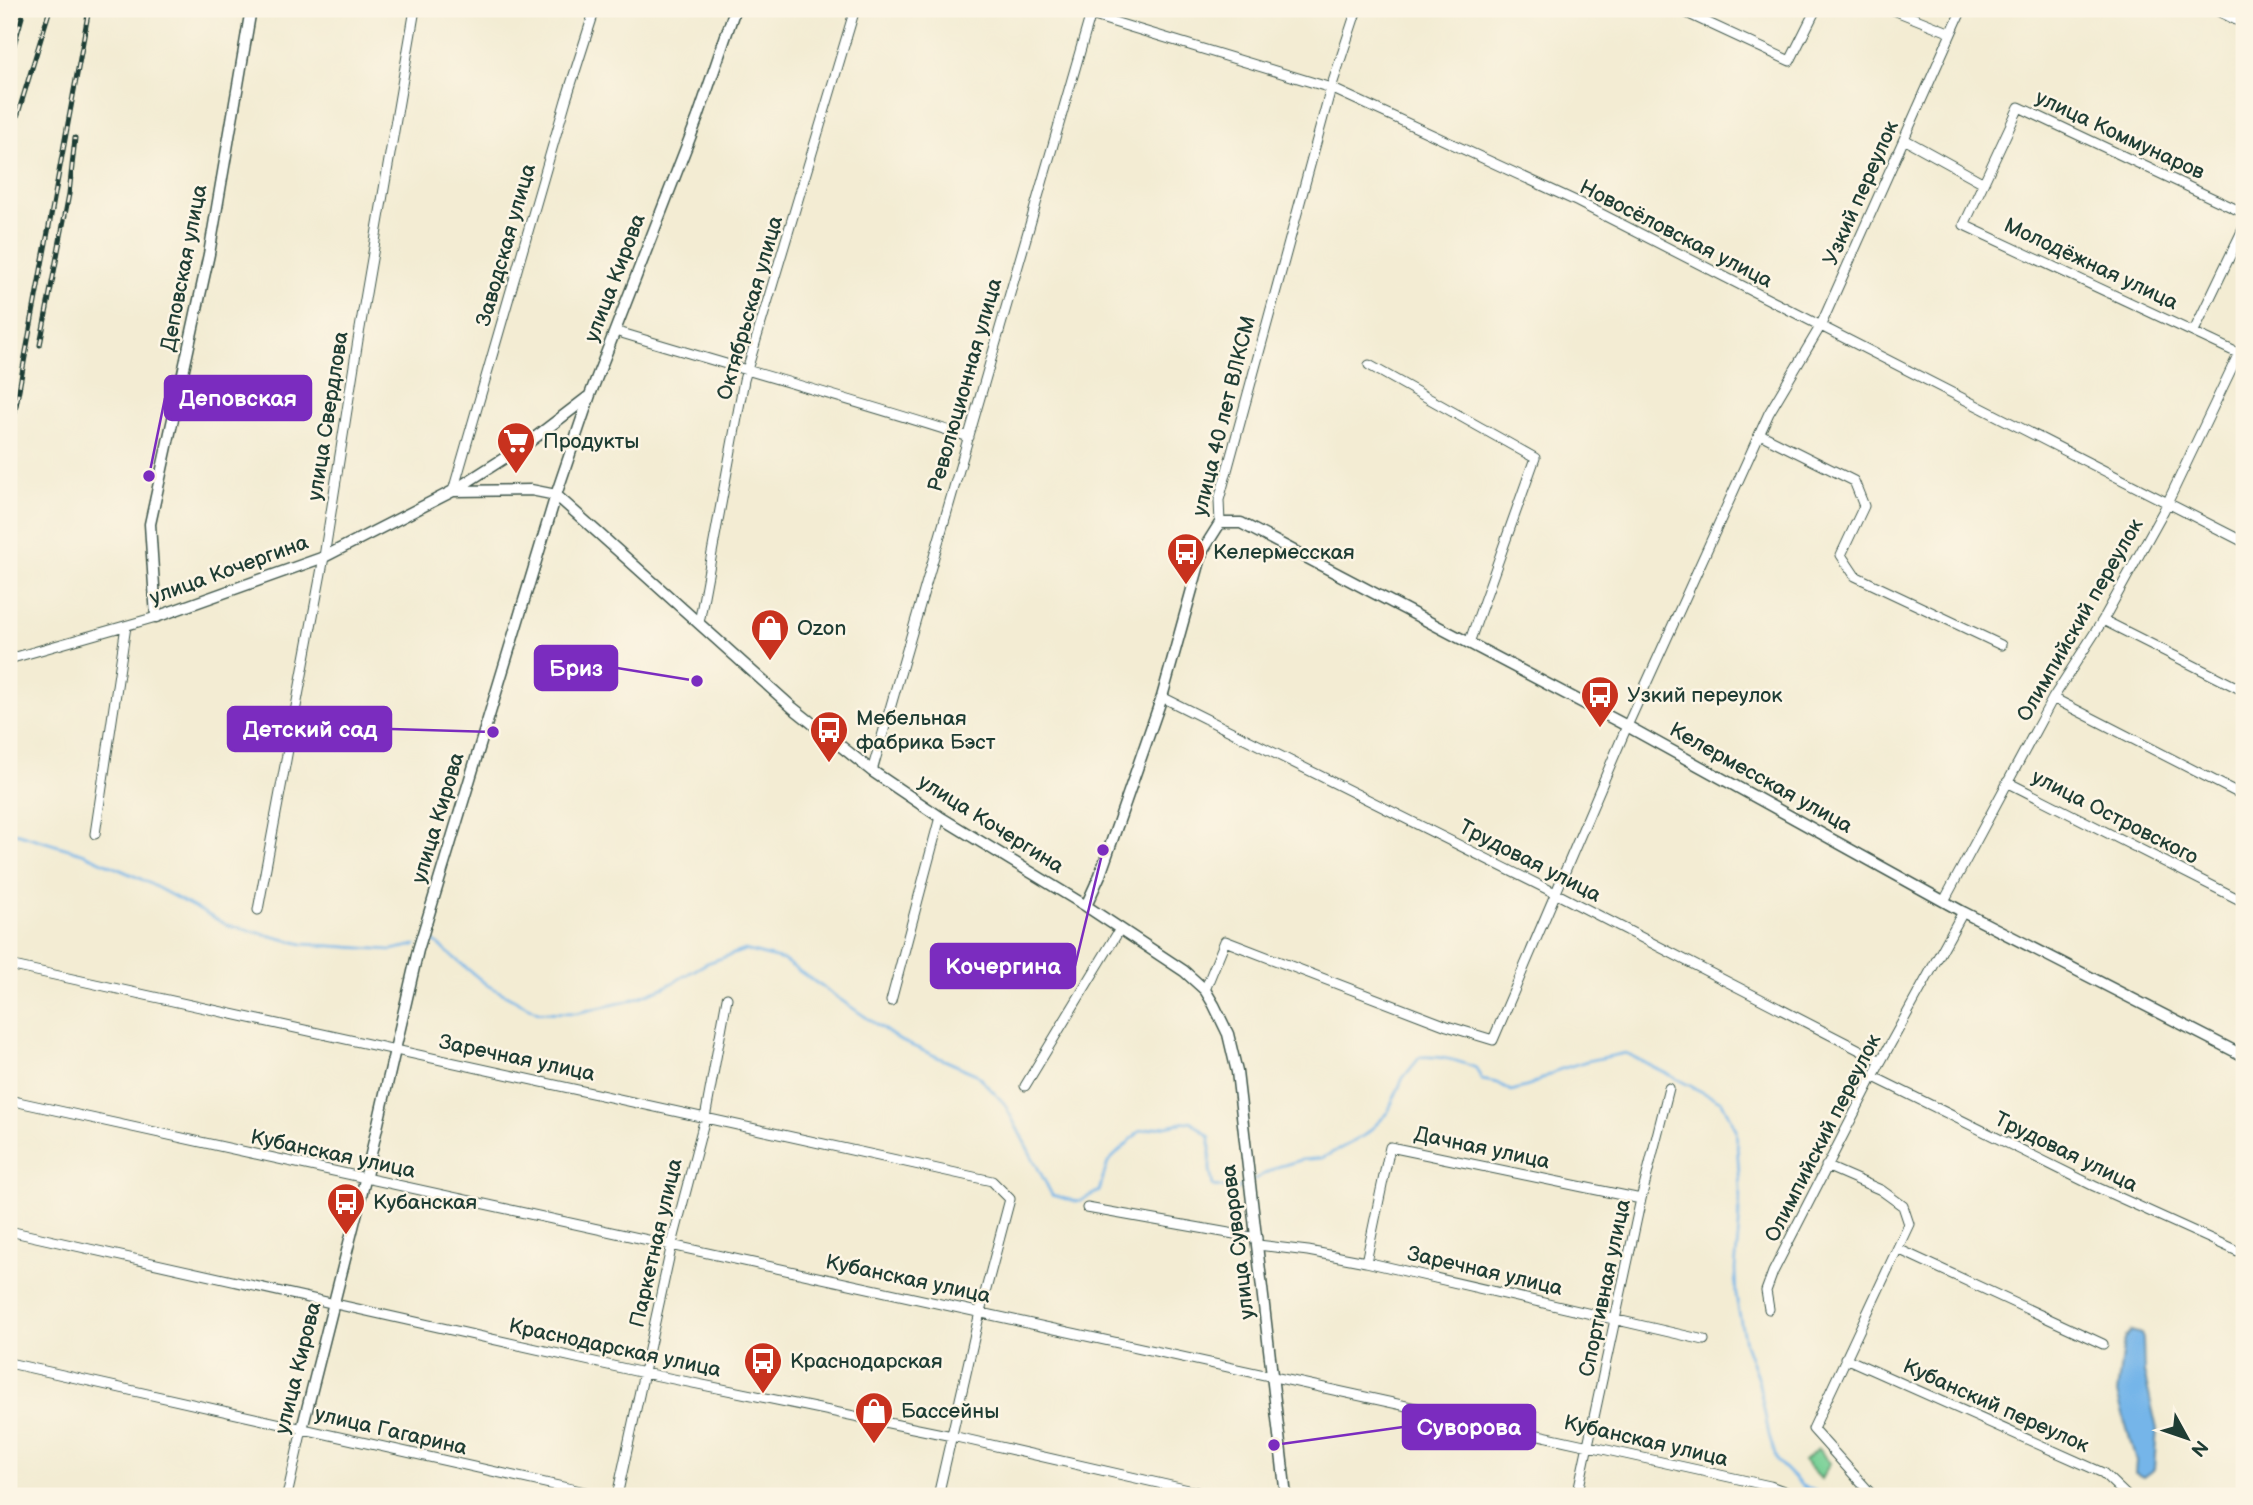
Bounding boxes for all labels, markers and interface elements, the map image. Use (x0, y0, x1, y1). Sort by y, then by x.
street label: улица Коммунаров (2031, 85, 2209, 185)
street label: Узкий переулок (1818, 117, 1904, 269)
street label: Заводская улица (471, 160, 541, 329)
street label: Новосёловская улица (1575, 174, 1777, 294)
street label: Деповская улица (156, 182, 213, 354)
street label: улица Кирова (579, 210, 651, 346)
street label: Октябрьская улица (712, 212, 788, 403)
street label: Молодёжная улица (2000, 213, 2183, 316)
street label: Революционная улица (923, 275, 1008, 495)
street label: улица 40 лет ВЛКСМ (1187, 313, 1261, 519)
street label: улица Свердлова (302, 329, 354, 502)
callout: Деповская (165, 376, 311, 420)
text: Деповская (179, 385, 297, 413)
supermarket icon: Продукты (495, 420, 537, 475)
place label: Продукты (543, 429, 639, 454)
street label: Олимпийский переулок (2012, 514, 2148, 726)
street label: улица Кочергина (146, 530, 312, 610)
bus stop icon: Келермесская (1165, 531, 1207, 586)
place label: Келермесская (1213, 540, 1355, 565)
shop icon: Ozon (749, 607, 791, 662)
place label: Ozon (797, 616, 846, 641)
callout: Бриз (535, 646, 617, 690)
text: Бриз (549, 655, 603, 683)
bus stop icon: Узкий переулок (1579, 674, 1621, 729)
place label: Узкий переулок (1627, 683, 1783, 708)
place label: Мебельная фабрика Бэст (856, 706, 996, 755)
callout: Детский сад (228, 707, 391, 751)
bus stop icon: Мебельная фабрика Бэст (808, 709, 850, 764)
text: Детский сад (243, 716, 378, 744)
street label: Келермесская улица (1665, 717, 1857, 839)
street label: улица Кирова (406, 749, 470, 886)
street label: улица Островского (2028, 764, 2202, 870)
street label: улица Кочергина (914, 769, 1069, 879)
street label: Трудовая улица (1455, 814, 1606, 908)
callout: Кочергина (931, 944, 1075, 988)
text: Кочергина (945, 953, 1061, 981)
street label: Заречная улица (437, 1029, 598, 1087)
street label: Олимпийский переулок (1760, 1030, 1886, 1246)
street label: Трудовая улица (1990, 1107, 2142, 1198)
street label: Дачная улица (1412, 1121, 1553, 1175)
street label: Кубанская улица (248, 1124, 418, 1184)
street label: Паркетная улица (624, 1156, 688, 1330)
street label: улица Суворова (1216, 1163, 1260, 1321)
bus stop icon: Кубанская (325, 1181, 367, 1236)
place label: Кубанская (373, 1190, 477, 1215)
street label: Спортивная улица (1574, 1196, 1636, 1379)
street label: Заречная улица (1405, 1241, 1566, 1301)
street label: Кубанская улица (823, 1249, 993, 1309)
street label: улица Кирова (270, 1299, 327, 1437)
street label: Краснодарская улица (507, 1313, 724, 1383)
bus stop icon: Краснодарская (742, 1340, 784, 1395)
place label: Краснодарская (790, 1349, 943, 1374)
street label: Кубанский переулок (1899, 1354, 2093, 1458)
shop icon: Бассейны (853, 1390, 895, 1445)
place label: Бассейны (901, 1399, 999, 1424)
street label: улица Гагарина (312, 1401, 470, 1461)
north arrow (2152, 1404, 2222, 1474)
callout: Суворова (1403, 1405, 1535, 1449)
street label: Кубанская улица (1561, 1410, 1731, 1472)
text: Суворова (1417, 1414, 1522, 1442)
text: N (2185, 1435, 2212, 1461)

